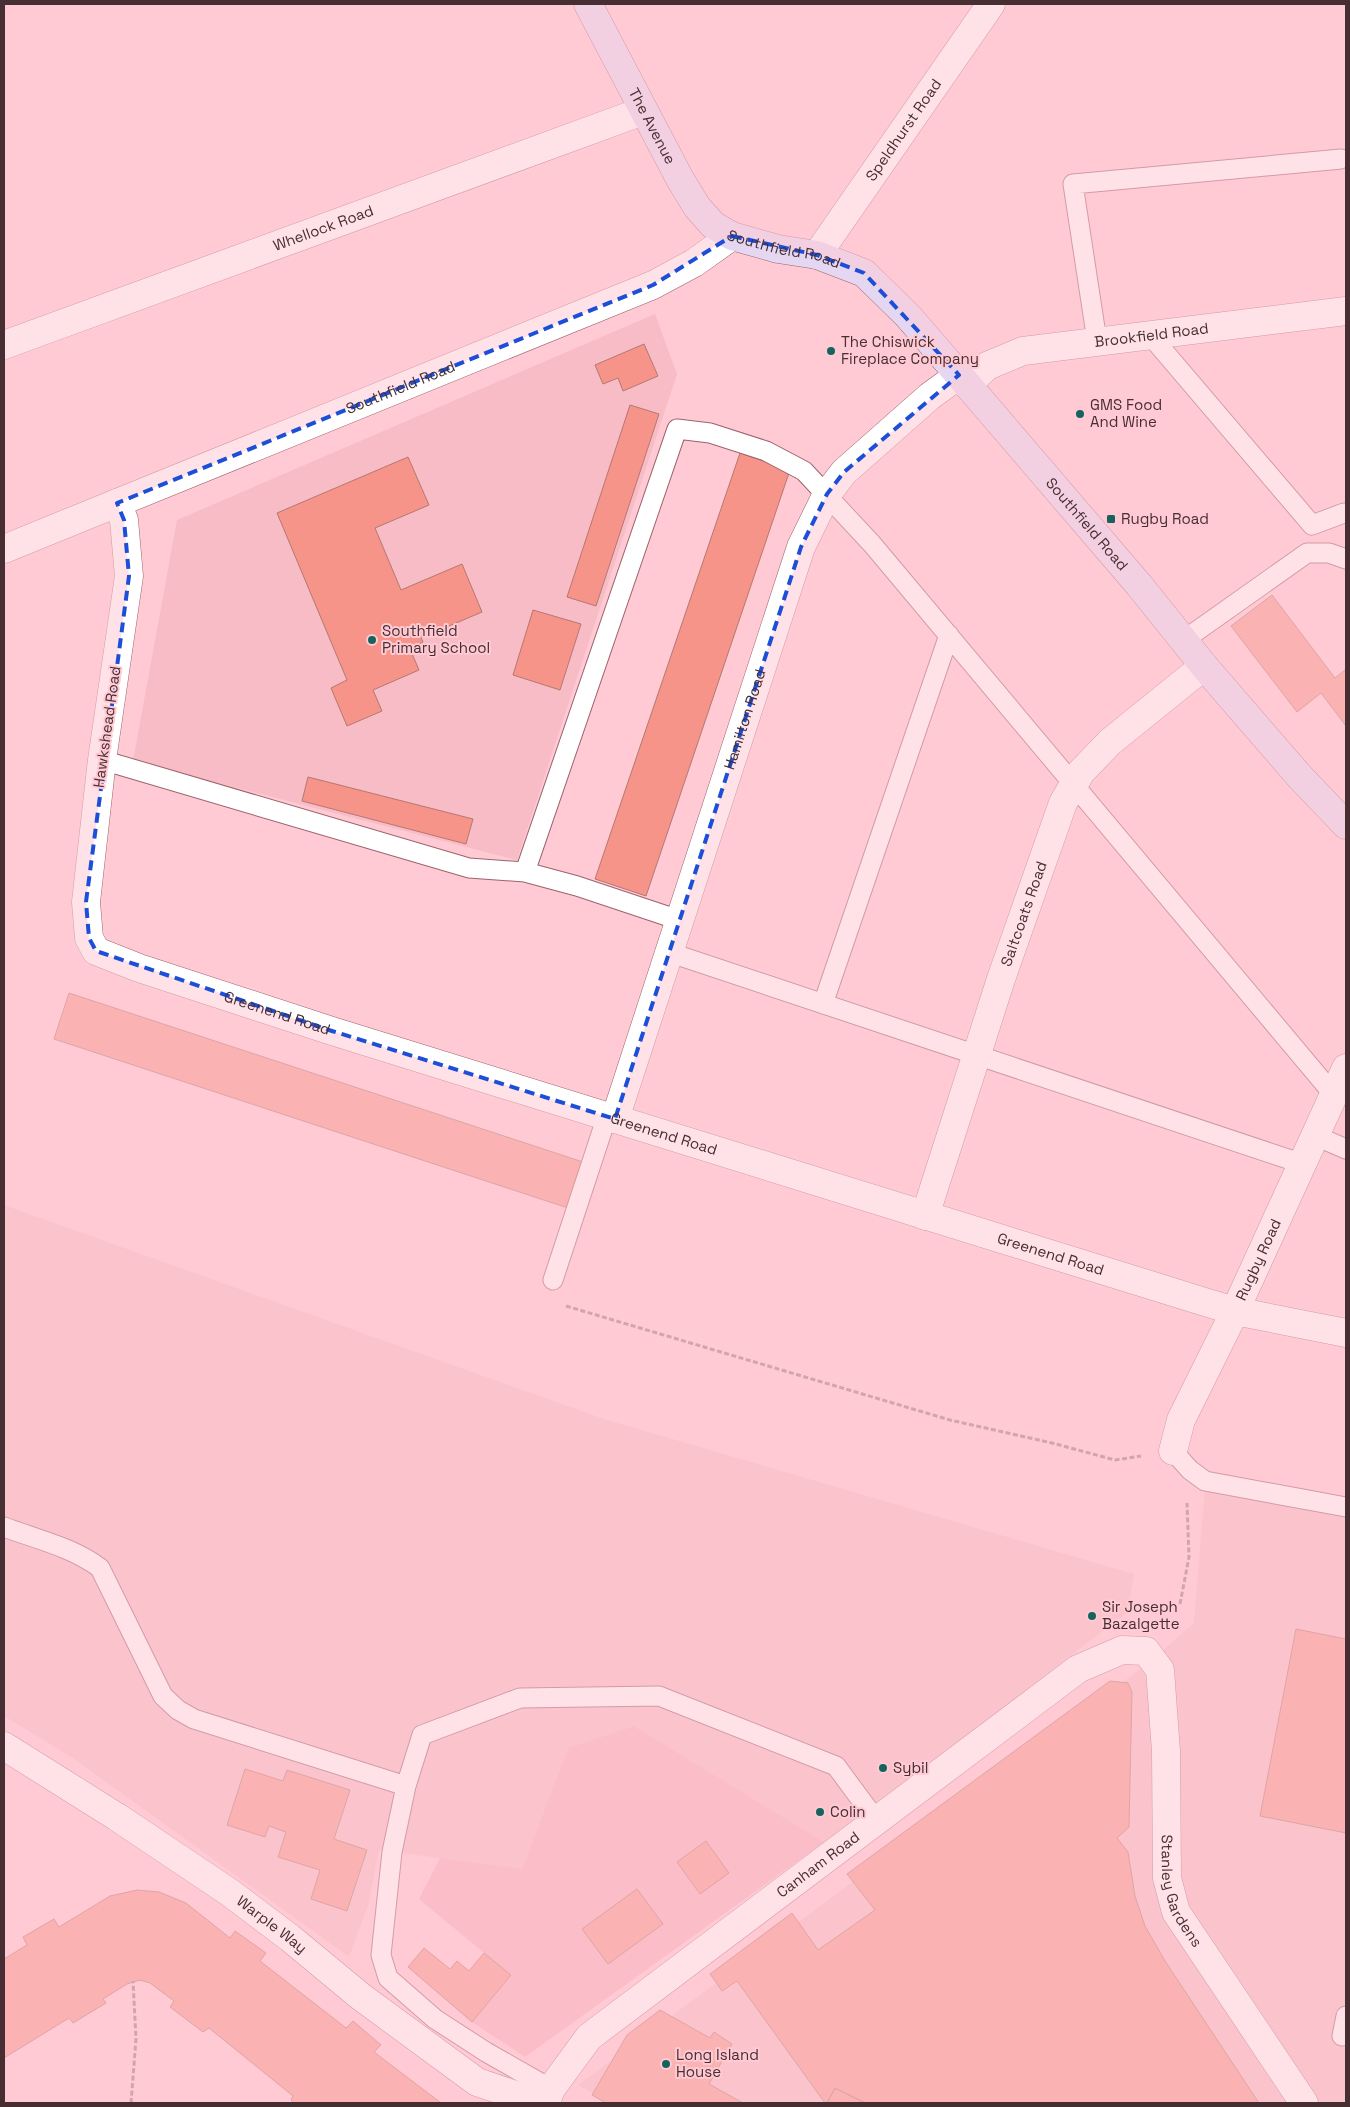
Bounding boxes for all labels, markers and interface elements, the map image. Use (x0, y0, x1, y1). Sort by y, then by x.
street label: Speldhurst Road (861, 75, 945, 185)
street label: The Avenue (625, 84, 681, 167)
street label: Whellock Road (270, 201, 376, 255)
street label: Southfield Road (723, 225, 843, 272)
street label: Brookfield Road (1093, 318, 1210, 351)
place label: The Chiswick Fireplace Company (841, 332, 979, 368)
marker: The Chiswick Fireplace Company (825, 345, 837, 357)
street label: Southfield Road (343, 357, 458, 418)
place label: GMS Food And Wine (1090, 395, 1162, 431)
marker: GMS Food And Wine (1074, 408, 1086, 420)
street label: Southfield Road (1042, 473, 1132, 574)
place label: Rugby Road (1121, 509, 1209, 528)
marker: Rugby Road (1105, 513, 1117, 525)
place label: Southfield Primary School (382, 621, 490, 657)
marker: Southfield Primary School (366, 634, 378, 646)
street label: Hawkshead Road (89, 665, 124, 789)
street label: Hamilton Road (719, 667, 770, 772)
street label: Saltcoats Road (996, 859, 1051, 969)
street label: Greenend Road (222, 986, 333, 1039)
street label: Greenend Road (608, 1108, 720, 1159)
street label: Rugby Road (1231, 1216, 1285, 1303)
street label: Greenend Road (995, 1228, 1106, 1279)
place label: Sir Joseph Bazalgette (1102, 1597, 1180, 1633)
marker: Sir Joseph Bazalgette (1086, 1610, 1098, 1622)
place label: Sybil (893, 1758, 928, 1777)
marker: Sybil (877, 1762, 889, 1774)
place label: Colin (830, 1802, 865, 1821)
marker: Colin (814, 1806, 826, 1818)
street label: Canham Road (773, 1827, 863, 1902)
street label: Stanley Gardens (1158, 1834, 1207, 1951)
street label: Warple Way (233, 1891, 311, 1957)
place label: Long Island House (676, 2045, 759, 2081)
marker: Long Island House (660, 2058, 672, 2070)

